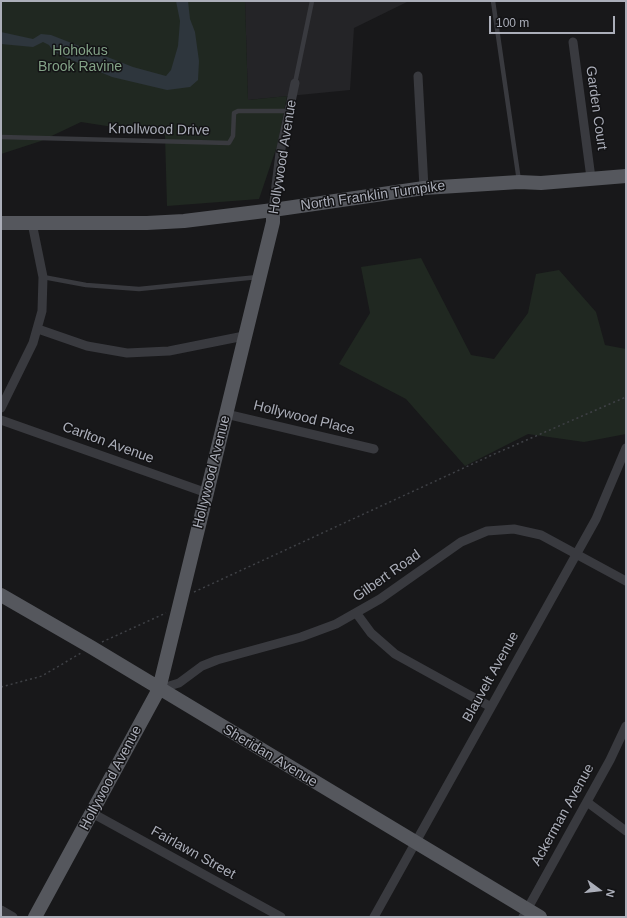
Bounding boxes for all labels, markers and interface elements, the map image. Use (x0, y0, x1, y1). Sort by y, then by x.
scale bar (491, 8, 617, 34)
text: 100 m (496, 16, 529, 30)
park label: Hohokus Brook Ravine (38, 43, 122, 76)
street label: Garden Court (582, 65, 610, 151)
street label: Hollywood Avenue (266, 99, 300, 215)
street label: Knollwood Drive (108, 121, 210, 139)
street label: North Franklin Turnpike (300, 178, 446, 214)
street label: Hollywood Place (252, 397, 356, 439)
street label: Hollywood Avenue (190, 414, 234, 530)
street label: Carlton Avenue (60, 419, 156, 467)
street label: Gilbert Road (350, 547, 424, 605)
street label: Blauvelt Avenue (459, 629, 523, 725)
street label: Sheridan Avenue (220, 721, 320, 791)
street label: Hollywood Avenue (76, 723, 146, 833)
street label: Ackerman Avenue (528, 761, 598, 869)
street label: Fairlawn Street (148, 823, 238, 883)
north arrow (579, 870, 619, 910)
text: N (604, 888, 617, 898)

